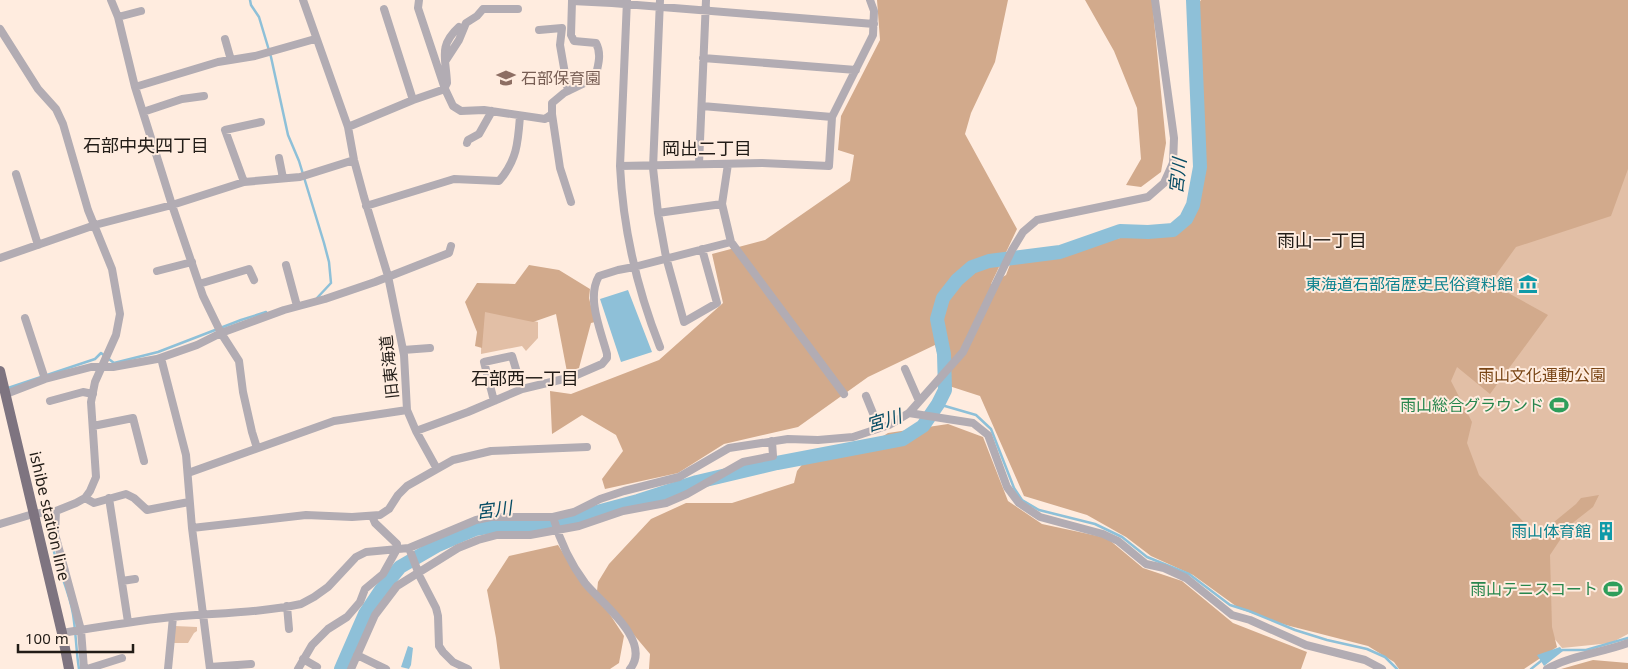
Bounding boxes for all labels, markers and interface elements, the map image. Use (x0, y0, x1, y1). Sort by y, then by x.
school or university icon: 石部保育園 (495, 67, 517, 89)
place label: 石部保育園 (521, 67, 601, 89)
district label: 石部中央四丁目 (83, 133, 209, 157)
district label: 岡出二丁目 (662, 136, 752, 160)
water label: 宮川 (1163, 155, 1191, 195)
district label: 雨山一丁目 (1277, 228, 1367, 252)
place label: 東海道石部宿歴史民俗資料館 (1305, 273, 1513, 295)
museum icon: 東海道石部宿歴史民俗資料館 (1517, 273, 1539, 295)
street label: 旧東海道 (375, 334, 403, 400)
park label: 雨山文化運動公園 (1478, 364, 1606, 386)
district label: 石部西一丁目 (471, 366, 579, 390)
place label: 雨山総合グラウンド (1400, 394, 1544, 416)
sports icon: 雨山総合グラウンド (1548, 394, 1570, 416)
water label: 宮川 (863, 403, 906, 437)
street label: ishibe station line (24, 449, 76, 583)
water label: 宮川 (475, 495, 515, 523)
place label: 雨山体育館 (1511, 520, 1591, 542)
building icon: 雨山体育館 (1595, 520, 1617, 542)
place label: 雨山テニスコート (1470, 578, 1598, 600)
sports icon: 雨山テニスコート (1602, 578, 1624, 600)
scale bar (18, 622, 132, 654)
text: 100 m (25, 628, 69, 648)

